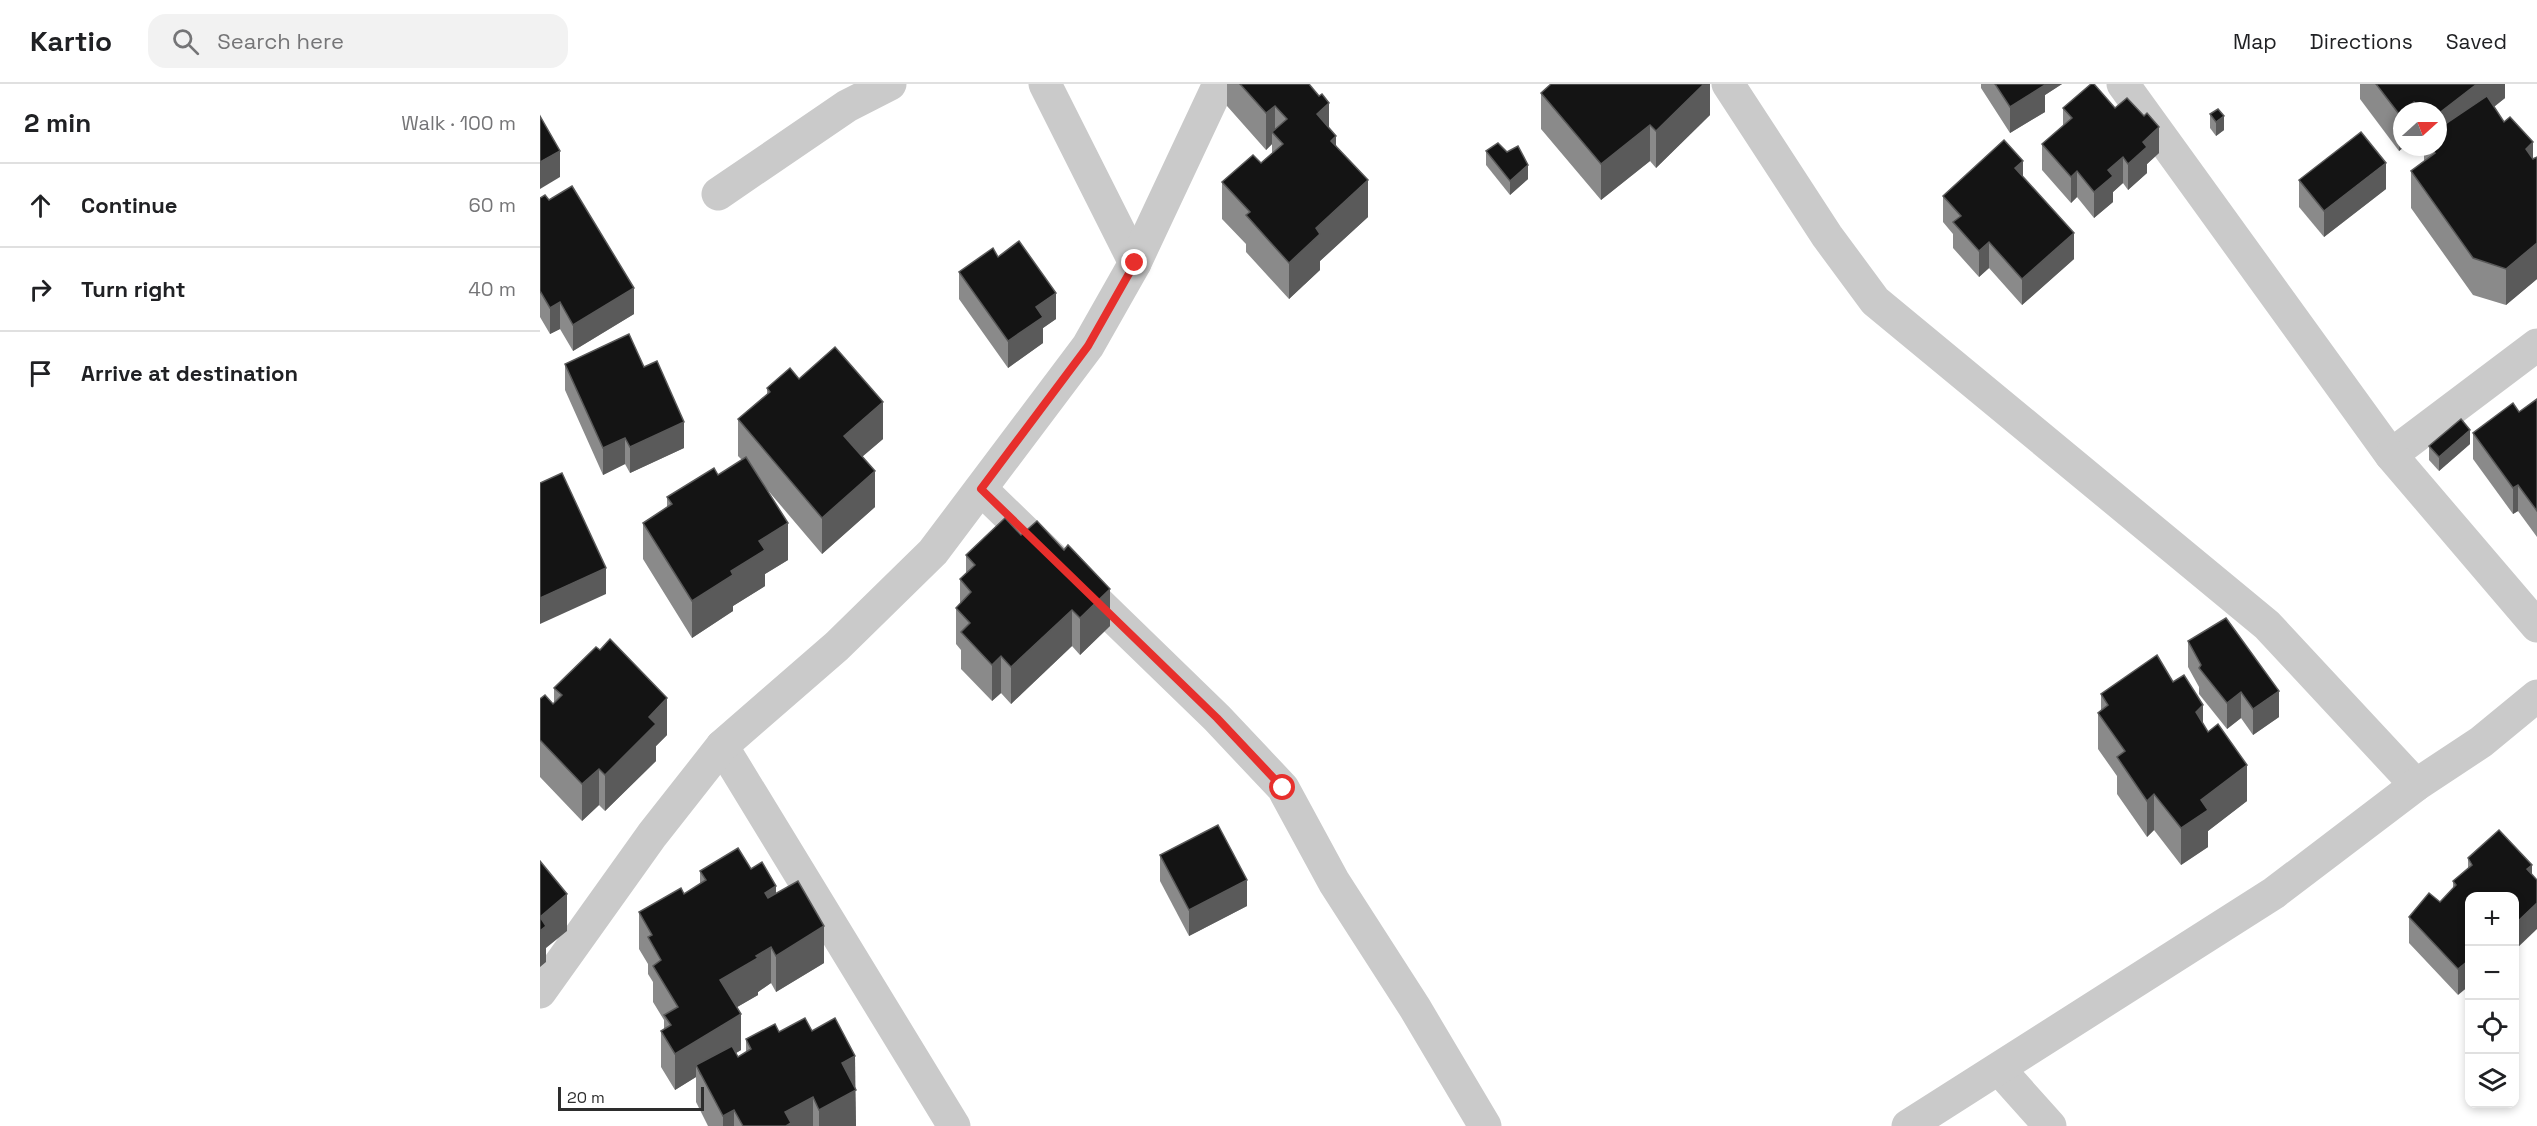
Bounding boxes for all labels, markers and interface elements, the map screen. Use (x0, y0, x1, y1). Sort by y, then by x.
search box (148, 14, 568, 68)
text: Kartio (30, 23, 112, 59)
icon: search (169, 25, 202, 58)
text: Search here (217, 27, 344, 55)
text: Map (2233, 28, 2277, 55)
text: Directions (2310, 28, 2413, 55)
text: Saved (2446, 28, 2507, 55)
north arrow (2393, 102, 2447, 156)
text: 2 min (24, 106, 91, 140)
text: Walk · 100 m (401, 110, 516, 136)
icon: ahead (24, 189, 57, 222)
text: Continue (81, 191, 177, 219)
text: 60 m (469, 192, 516, 218)
route end (1121, 249, 1147, 275)
icon: right (24, 273, 57, 306)
text: Turn right (81, 275, 186, 303)
text: 40 m (468, 276, 516, 302)
icon: arrive (24, 357, 57, 390)
text: Arrive at destination (81, 359, 298, 387)
route start (1269, 774, 1295, 800)
map controls (2465, 892, 2519, 1108)
button: + (2465, 892, 2519, 946)
button: − (2465, 946, 2519, 1000)
button: locate (2465, 1000, 2519, 1054)
button: layers (2465, 1054, 2519, 1108)
scale bar (558, 1084, 704, 1112)
text: 20 m (567, 1087, 605, 1108)

